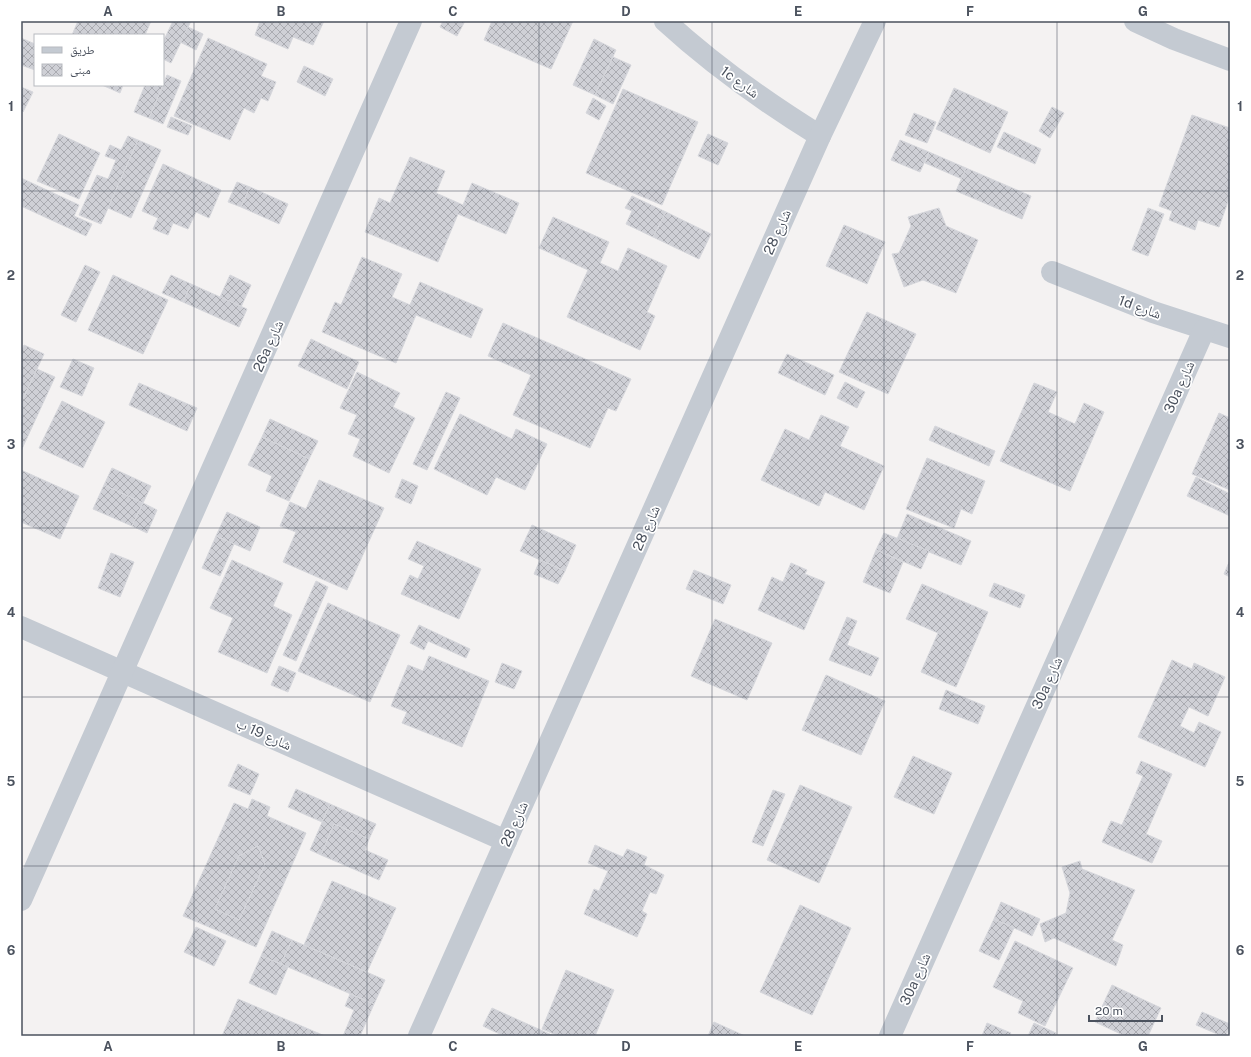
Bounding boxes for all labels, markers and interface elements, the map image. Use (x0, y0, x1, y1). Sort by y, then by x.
text: A (103, 4, 113, 19)
text: B (277, 4, 286, 19)
text: C (448, 4, 458, 19)
text: D (621, 4, 631, 19)
text: E (794, 4, 802, 19)
text: F (966, 4, 974, 19)
text: G (1138, 4, 1148, 19)
legend (34, 34, 164, 86)
text: طريق (70, 43, 95, 57)
text: مبنى (70, 63, 91, 77)
street label: 1c شارع (717, 63, 762, 103)
text: 1 (8, 99, 14, 114)
text: 1 (1237, 99, 1243, 114)
street label: شارع 28 (760, 207, 796, 258)
text: 2 (7, 268, 15, 283)
text: 2 (1236, 268, 1244, 283)
street label: 1d شارع (1116, 292, 1163, 324)
street label: 26a شارع (250, 318, 288, 375)
street label: 30a شارع (1160, 359, 1199, 416)
text: 3 (7, 437, 16, 452)
text: 3 (1236, 437, 1245, 452)
street label: شارع 28 (629, 503, 665, 554)
text: 4 (7, 605, 16, 620)
text: 4 (1236, 605, 1245, 620)
street label: 30a شارع (1028, 655, 1067, 712)
street label: شارع 19 ب (233, 715, 294, 755)
text: 5 (7, 774, 16, 789)
text: 5 (1236, 774, 1245, 789)
street label: شارع 28 (497, 799, 533, 850)
text: 6 (7, 943, 16, 958)
text: 6 (1236, 943, 1245, 958)
street label: 30a شارع (896, 951, 935, 1008)
scale bar (1089, 997, 1162, 1023)
text: 20 m (1095, 1004, 1123, 1018)
text: A (103, 1039, 113, 1054)
text: B (277, 1039, 286, 1054)
text: C (448, 1039, 458, 1054)
text: D (621, 1039, 631, 1054)
text: E (794, 1039, 802, 1054)
text: F (966, 1039, 974, 1054)
text: G (1138, 1039, 1148, 1054)

